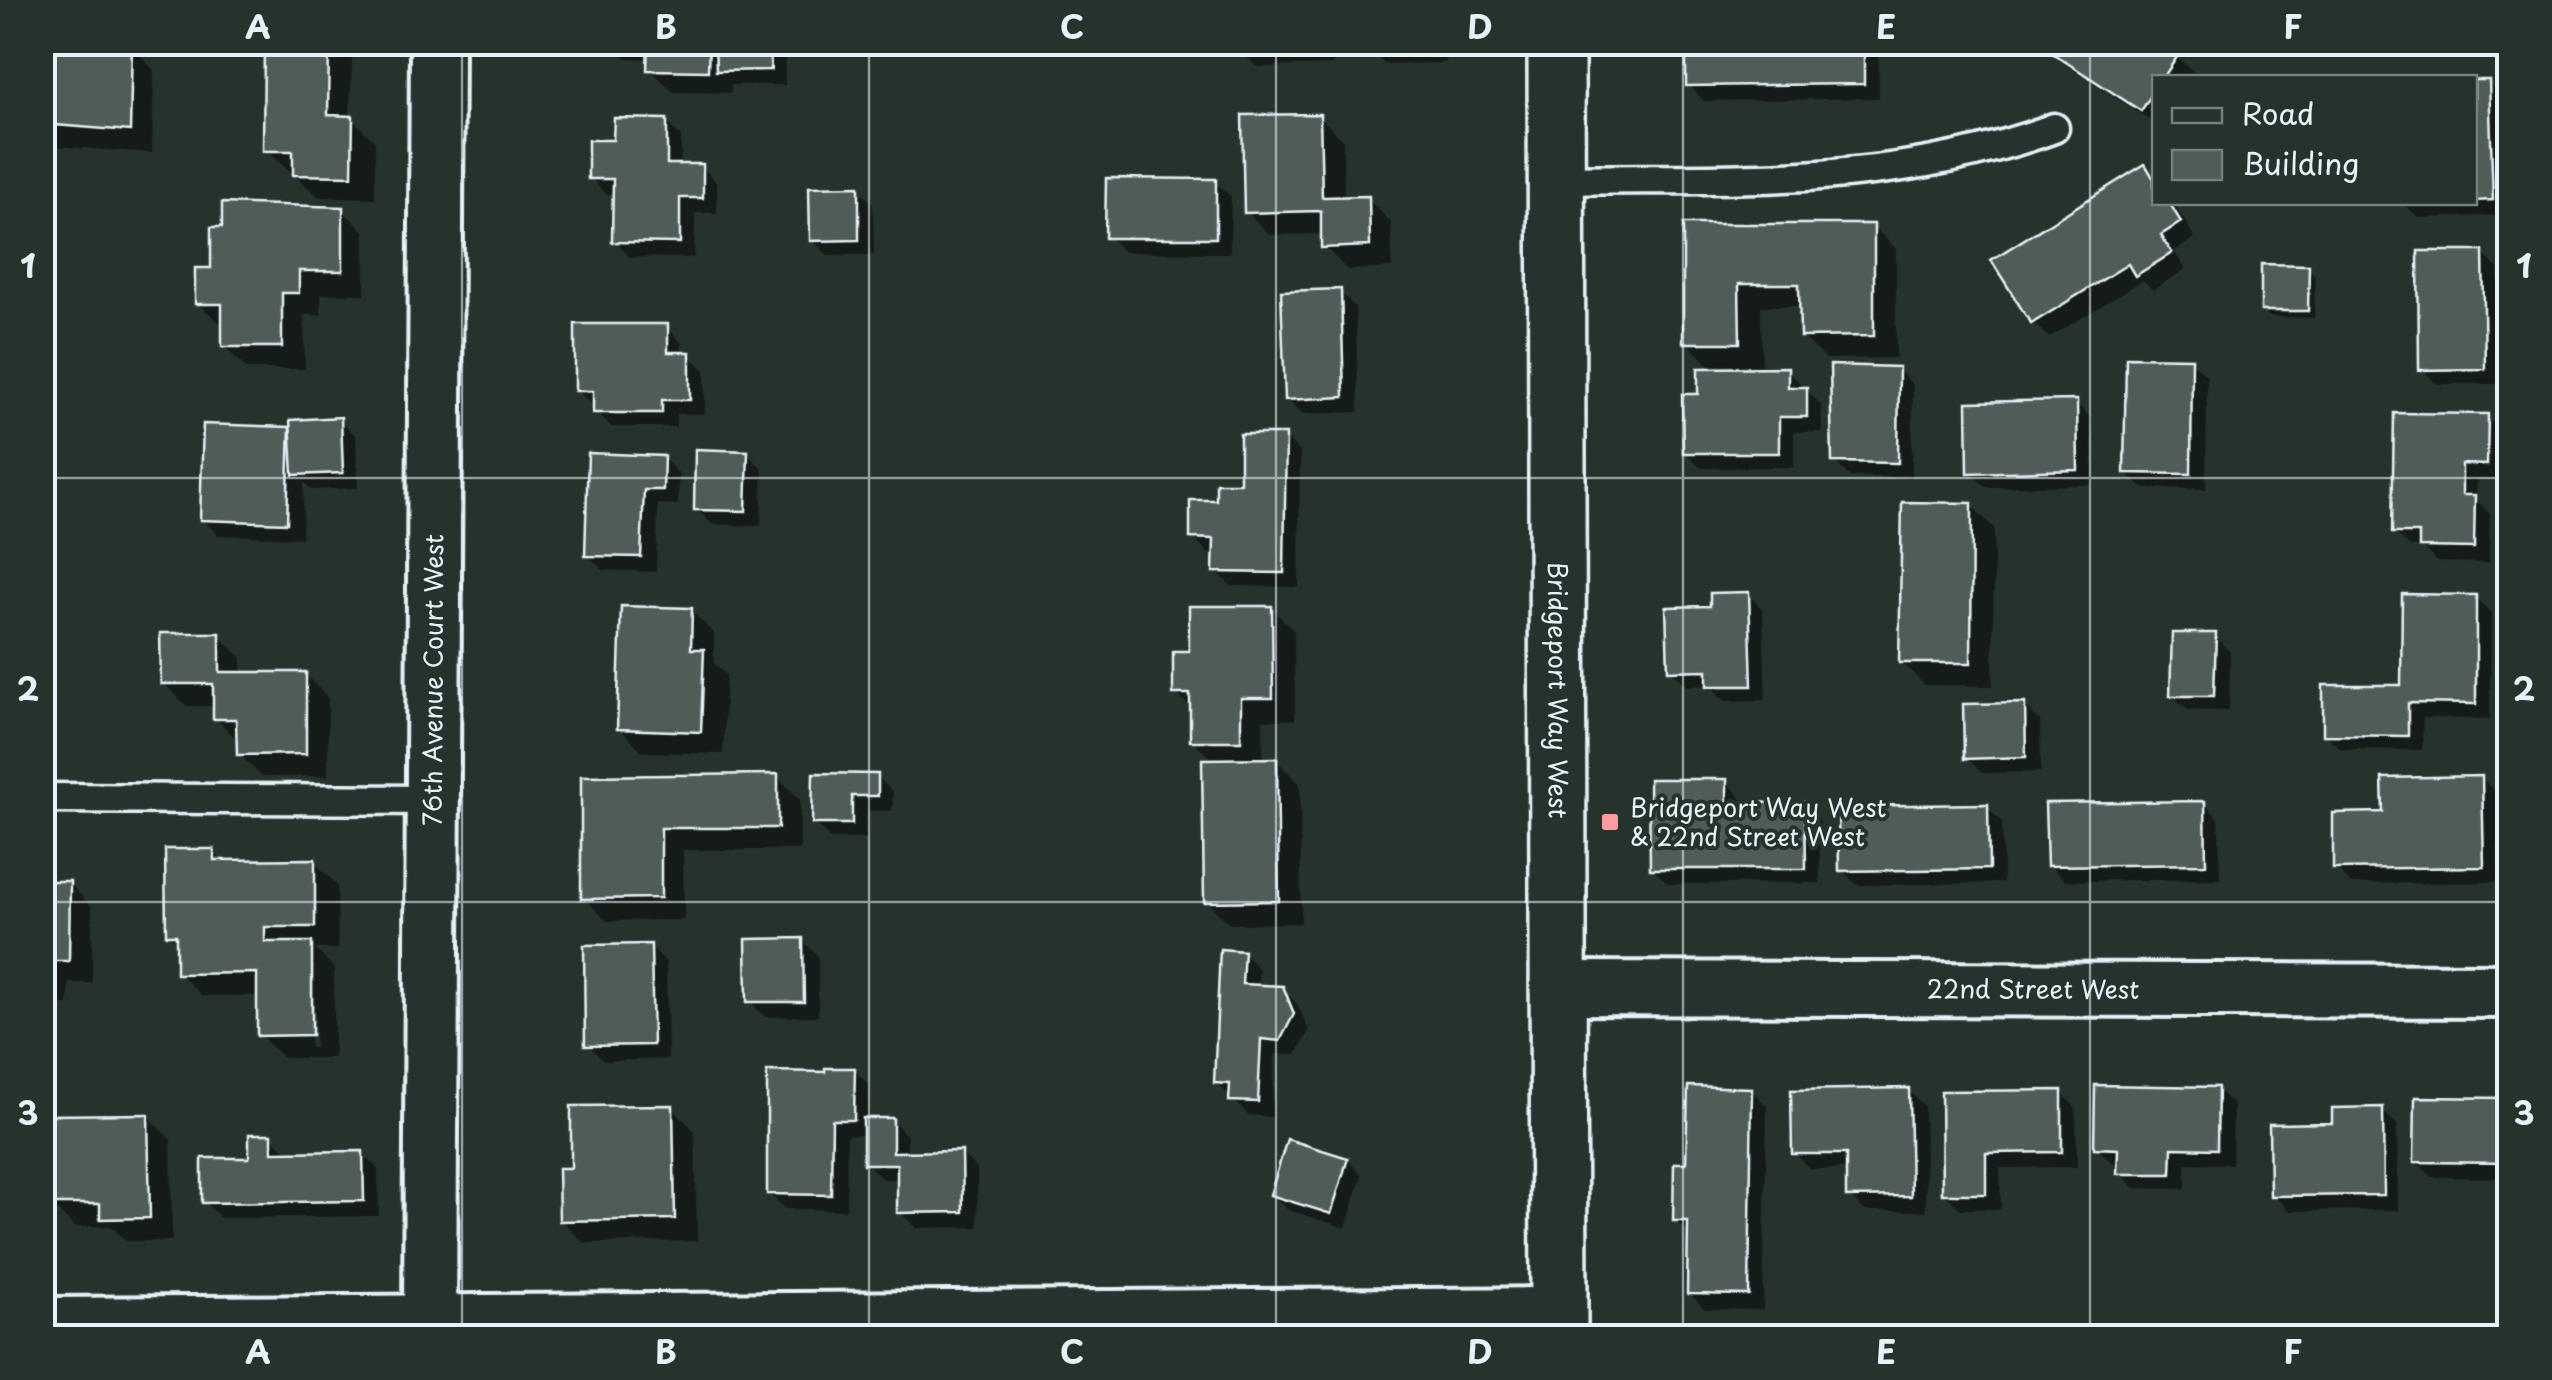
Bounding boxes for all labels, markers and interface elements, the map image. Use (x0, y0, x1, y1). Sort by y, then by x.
text: A (245, 2, 271, 50)
text: B (655, 2, 677, 50)
text: C (1060, 2, 1084, 50)
text: D (1467, 2, 1493, 50)
text: E (1876, 2, 1896, 50)
text: F (2284, 2, 2302, 50)
legend (2152, 75, 2477, 205)
text: Road (2242, 90, 2315, 135)
text: Building (2242, 140, 2359, 185)
text: 1 (20, 241, 36, 289)
text: 1 (2516, 241, 2532, 289)
street label: 76th Avenue Court West (413, 534, 452, 826)
street label: Bridgeport Way West (1539, 562, 1578, 818)
text: 2 (17, 664, 39, 712)
text: 2 (2513, 664, 2535, 712)
place label: Bridgeport Way West & 22nd Street West (1630, 788, 1887, 855)
marker: Bridgeport Way West & 22nd Street West (1599, 811, 1621, 833)
street label: 22nd Street West (1927, 969, 2139, 1008)
text: 3 (18, 1088, 38, 1136)
text: 3 (2514, 1088, 2534, 1136)
text: A (245, 1327, 271, 1375)
text: B (655, 1327, 677, 1375)
text: C (1060, 1327, 1084, 1375)
text: D (1467, 1327, 1493, 1375)
text: E (1876, 1327, 1896, 1375)
text: F (2284, 1327, 2302, 1375)

